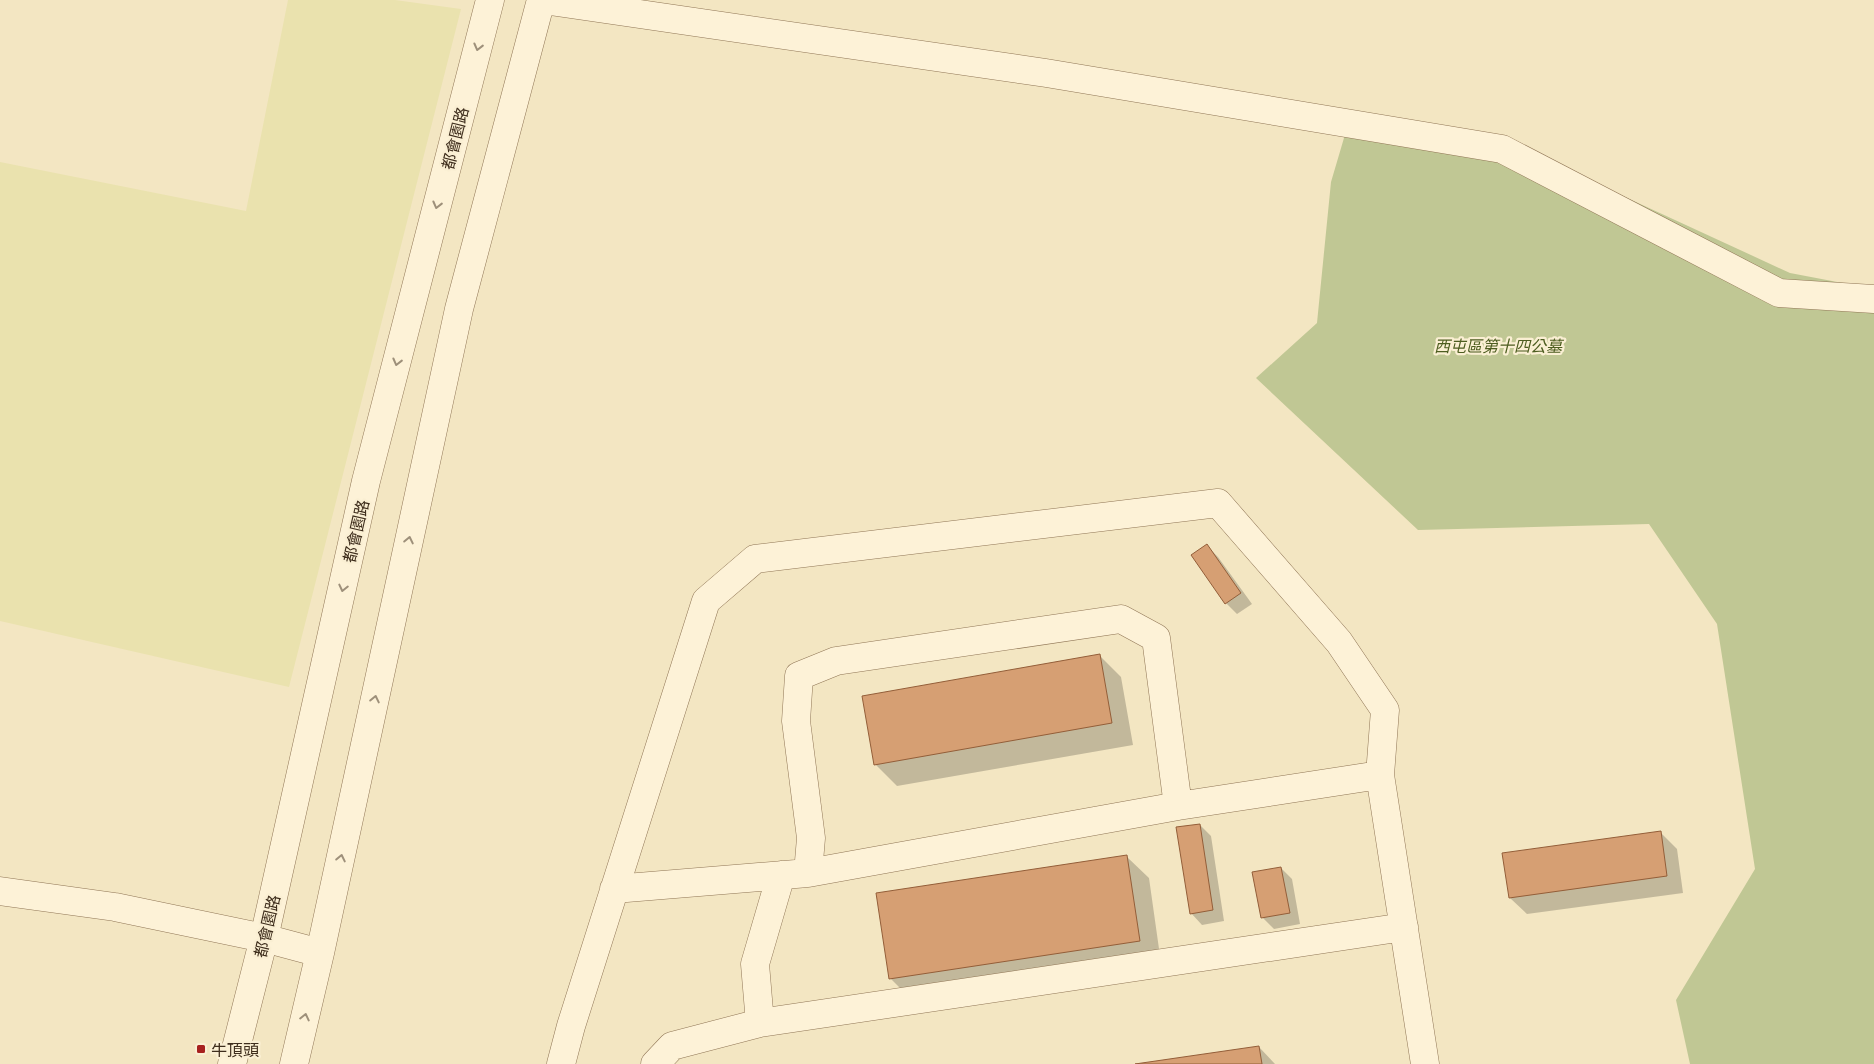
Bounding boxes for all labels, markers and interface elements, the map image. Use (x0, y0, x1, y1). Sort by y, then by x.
one-way arrow (473, 43, 484, 52)
street label: 都會園路 (435, 104, 473, 172)
one-way arrow (433, 200, 443, 208)
park label: 西屯區第十四公墓 (1434, 333, 1565, 357)
one-way arrow (392, 358, 403, 367)
street label: 都會園路 (336, 497, 374, 565)
one-way arrow (403, 536, 414, 545)
one-way arrow (338, 584, 348, 593)
one-way arrow (369, 695, 380, 704)
one-way arrow (335, 853, 346, 862)
street label: 都會園路 (247, 892, 285, 960)
one-way arrow (299, 1012, 310, 1021)
place label: 牛頂頭 (211, 1037, 259, 1061)
marker: 牛頂頭 (195, 1043, 207, 1055)

